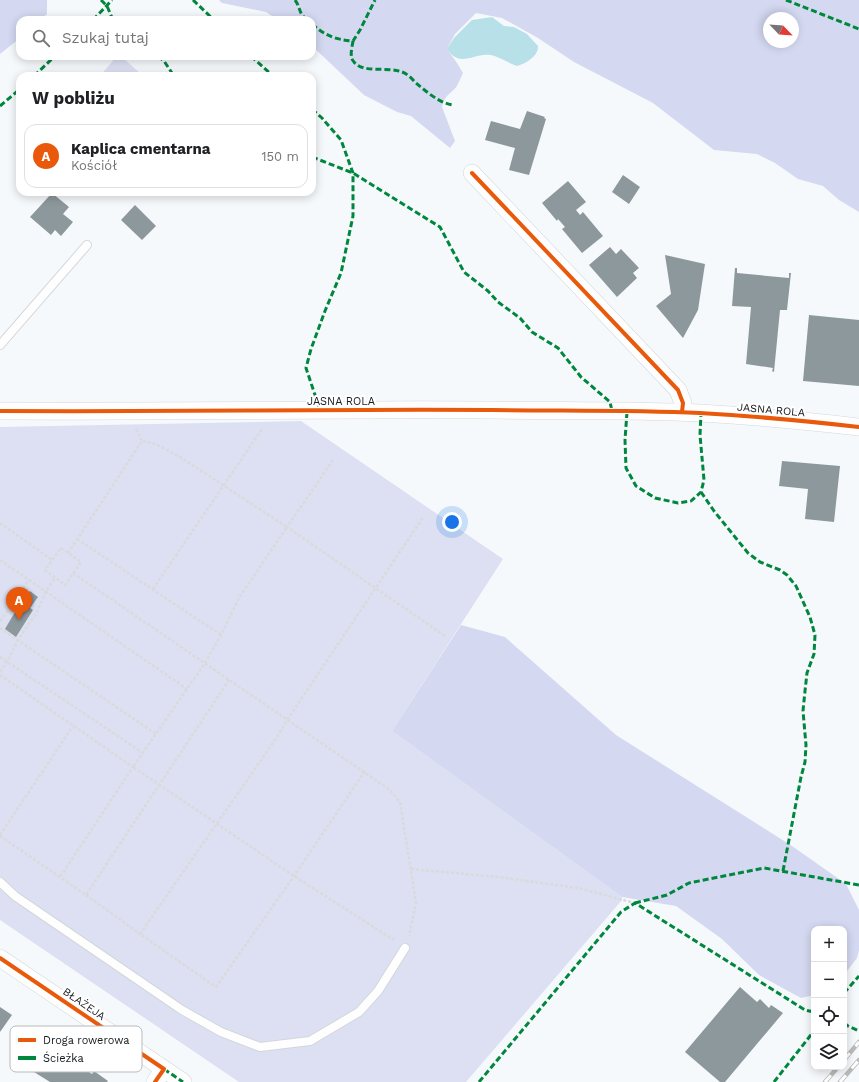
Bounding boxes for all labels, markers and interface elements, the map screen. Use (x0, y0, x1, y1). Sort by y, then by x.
north arrow (763, 12, 799, 48)
search box (16, 16, 316, 60)
icon: search (30, 27, 52, 49)
text: Szukaj tutaj (62, 29, 149, 47)
text: W pobliżu (32, 88, 115, 108)
text: Kaplica cmentarna (71, 140, 210, 158)
text: A (42, 149, 50, 164)
text: 150 m (261, 149, 299, 164)
text: Kościół (71, 158, 117, 173)
street label: JASNA ROLA (307, 395, 375, 408)
street label: JASNA ROLA (736, 401, 806, 419)
your location (442, 512, 462, 532)
pin: A (6, 587, 32, 620)
map controls (811, 926, 847, 1070)
button: + (811, 926, 847, 962)
button: − (811, 962, 847, 998)
street label: BŁAŻEJA (60, 984, 108, 1023)
button: locate (811, 998, 847, 1034)
legend (10, 1026, 142, 1072)
text: Droga rowerowa (43, 1034, 130, 1047)
button: layers (811, 1034, 847, 1070)
text: Ścieżka (43, 1051, 84, 1065)

